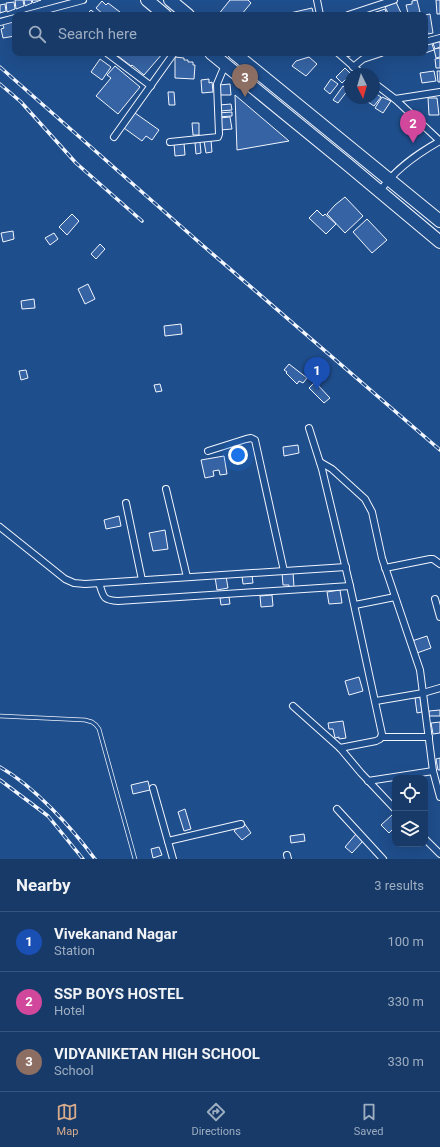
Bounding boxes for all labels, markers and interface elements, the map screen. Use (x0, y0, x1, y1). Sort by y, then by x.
search box (12, 12, 428, 56)
icon: search (26, 23, 48, 45)
text: Search here (58, 25, 137, 43)
pin: 3 (232, 64, 258, 97)
north arrow (344, 68, 380, 104)
pin: 2 (400, 110, 426, 143)
pin: 1 (304, 357, 330, 390)
your location (228, 445, 248, 465)
map controls (392, 775, 428, 847)
button: locate (392, 775, 428, 811)
button: layers (392, 811, 428, 847)
text: Nearby (16, 875, 71, 895)
text: 3 results (374, 878, 424, 893)
text: Vivekanand Nagar (54, 925, 177, 943)
text: 1 (25, 934, 33, 949)
text: 100 m (387, 934, 424, 949)
text: Station (54, 943, 95, 958)
text: SSP BOYS HOSTEL (54, 985, 184, 1003)
text: 2 (25, 994, 33, 1009)
text: 330 m (387, 994, 424, 1009)
text: Hotel (54, 1003, 85, 1018)
text: VIDYANIKETAN HIGH SCHOOL (54, 1045, 260, 1063)
text: 3 (25, 1054, 33, 1069)
text: 330 m (387, 1054, 424, 1069)
text: School (54, 1063, 94, 1078)
tab: Map (56, 1101, 78, 1138)
tab: Directions (191, 1101, 241, 1138)
tab: Saved (354, 1101, 384, 1138)

